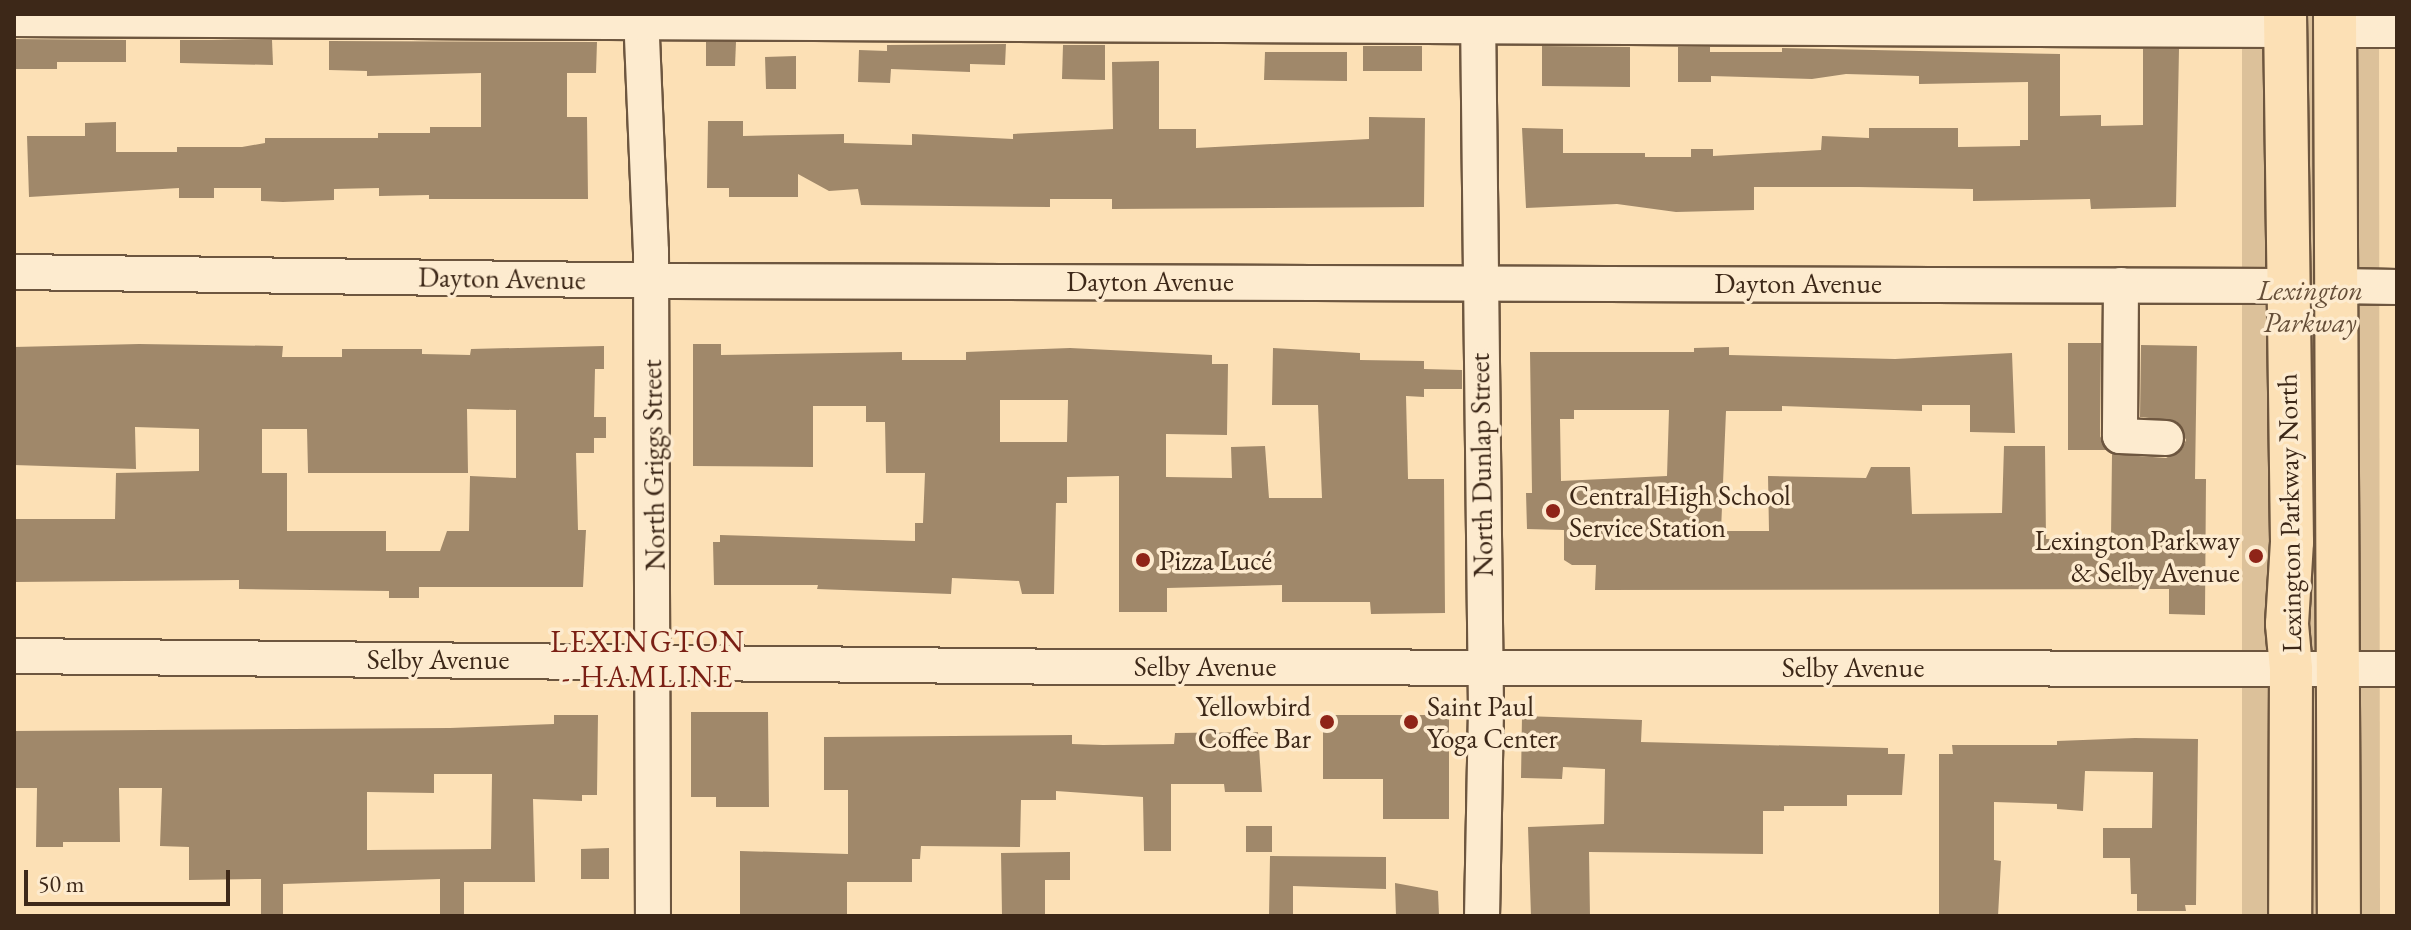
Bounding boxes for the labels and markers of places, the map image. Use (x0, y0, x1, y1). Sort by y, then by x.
place label: Central High School Service Station (1569, 478, 1791, 544)
marker: Central High School Service Station (1544, 502, 1562, 520)
place label: Lexington Parkway & Selby Avenue (2035, 523, 2240, 589)
place label: Pizza Lucé (1159, 543, 1272, 577)
marker: Lexington Parkway & Selby Avenue (2247, 547, 2265, 565)
marker: Pizza Lucé (1134, 551, 1152, 569)
place label: Yellowbird Coffee Bar (1196, 689, 1311, 755)
place label: Saint Paul Yoga Center (1427, 689, 1558, 755)
marker: Yellowbird Coffee Bar (1318, 713, 1336, 731)
marker: Saint Paul Yoga Center (1402, 713, 1420, 731)

